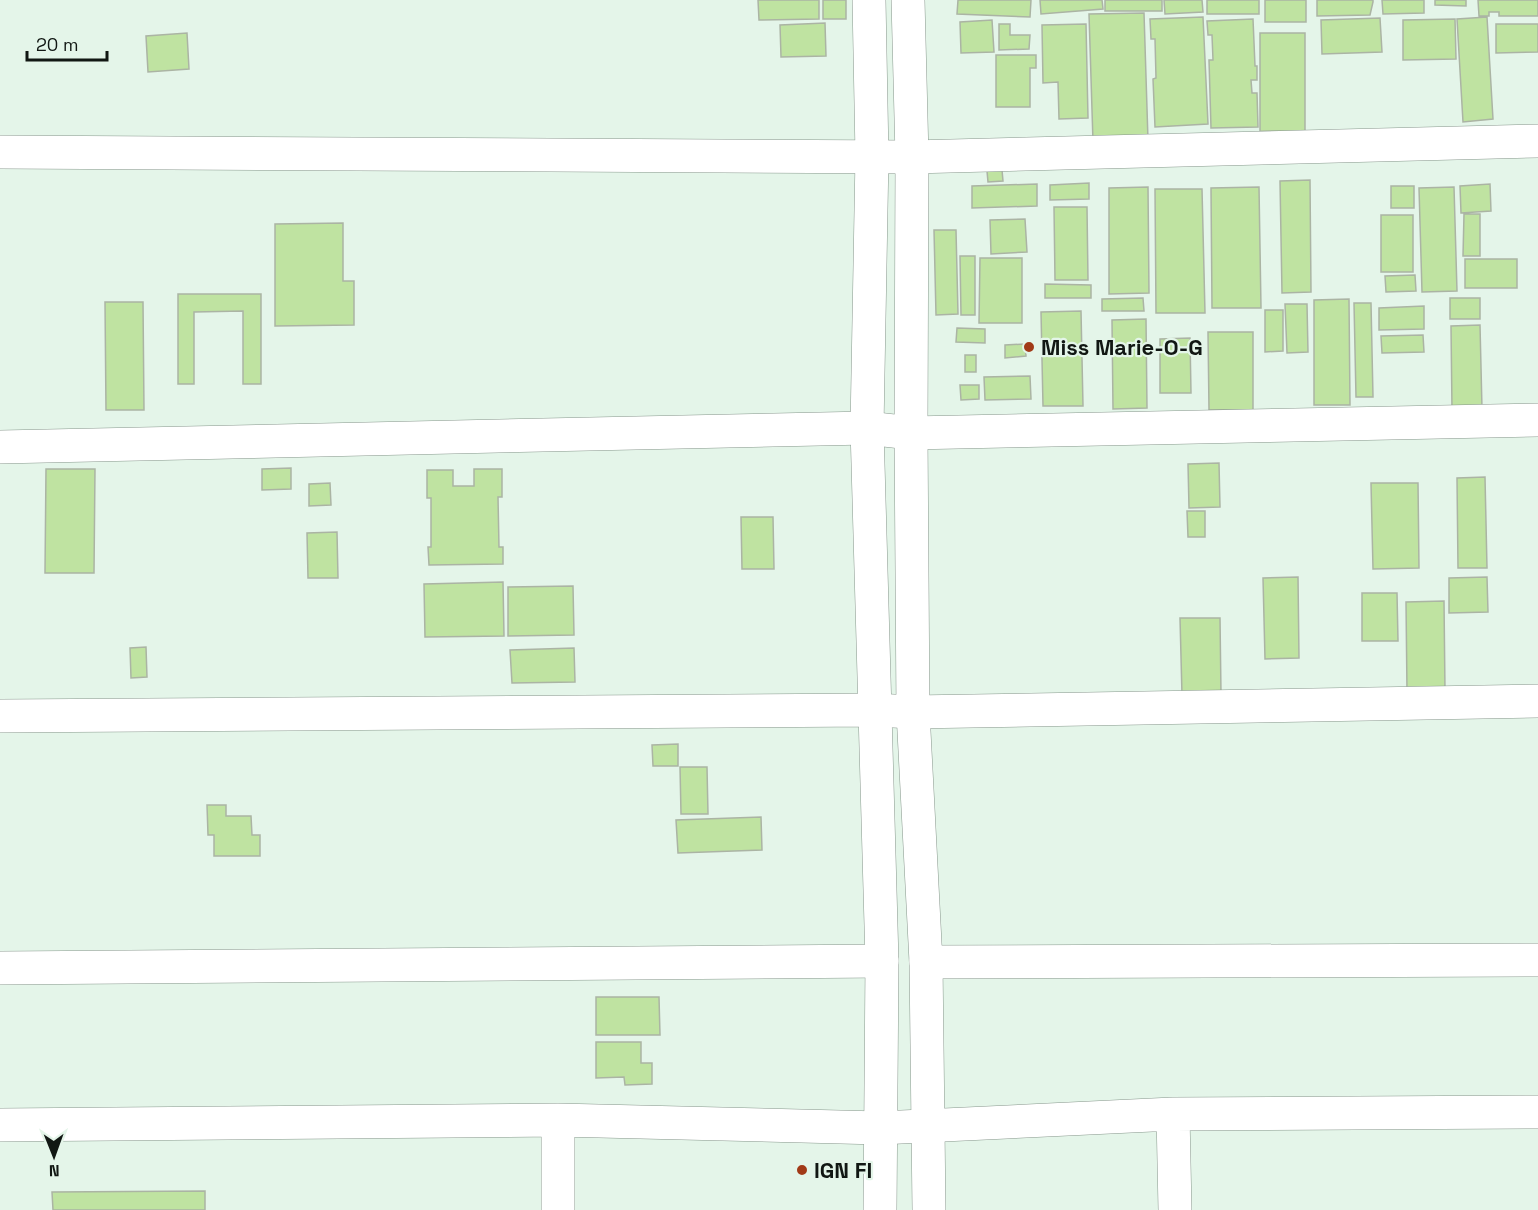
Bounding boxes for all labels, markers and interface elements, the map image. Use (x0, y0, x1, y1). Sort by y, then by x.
scale bar (27, 24, 106, 62)
text: 20 m (36, 33, 79, 56)
place label: Miss Marie-O-G (1041, 333, 1203, 361)
marker: Miss Marie-O-G (1022, 340, 1036, 354)
north arrow (24, 1126, 84, 1186)
place label: IGN FI (814, 1156, 872, 1184)
text: N (49, 1160, 60, 1181)
marker: IGN FI (795, 1163, 809, 1177)

